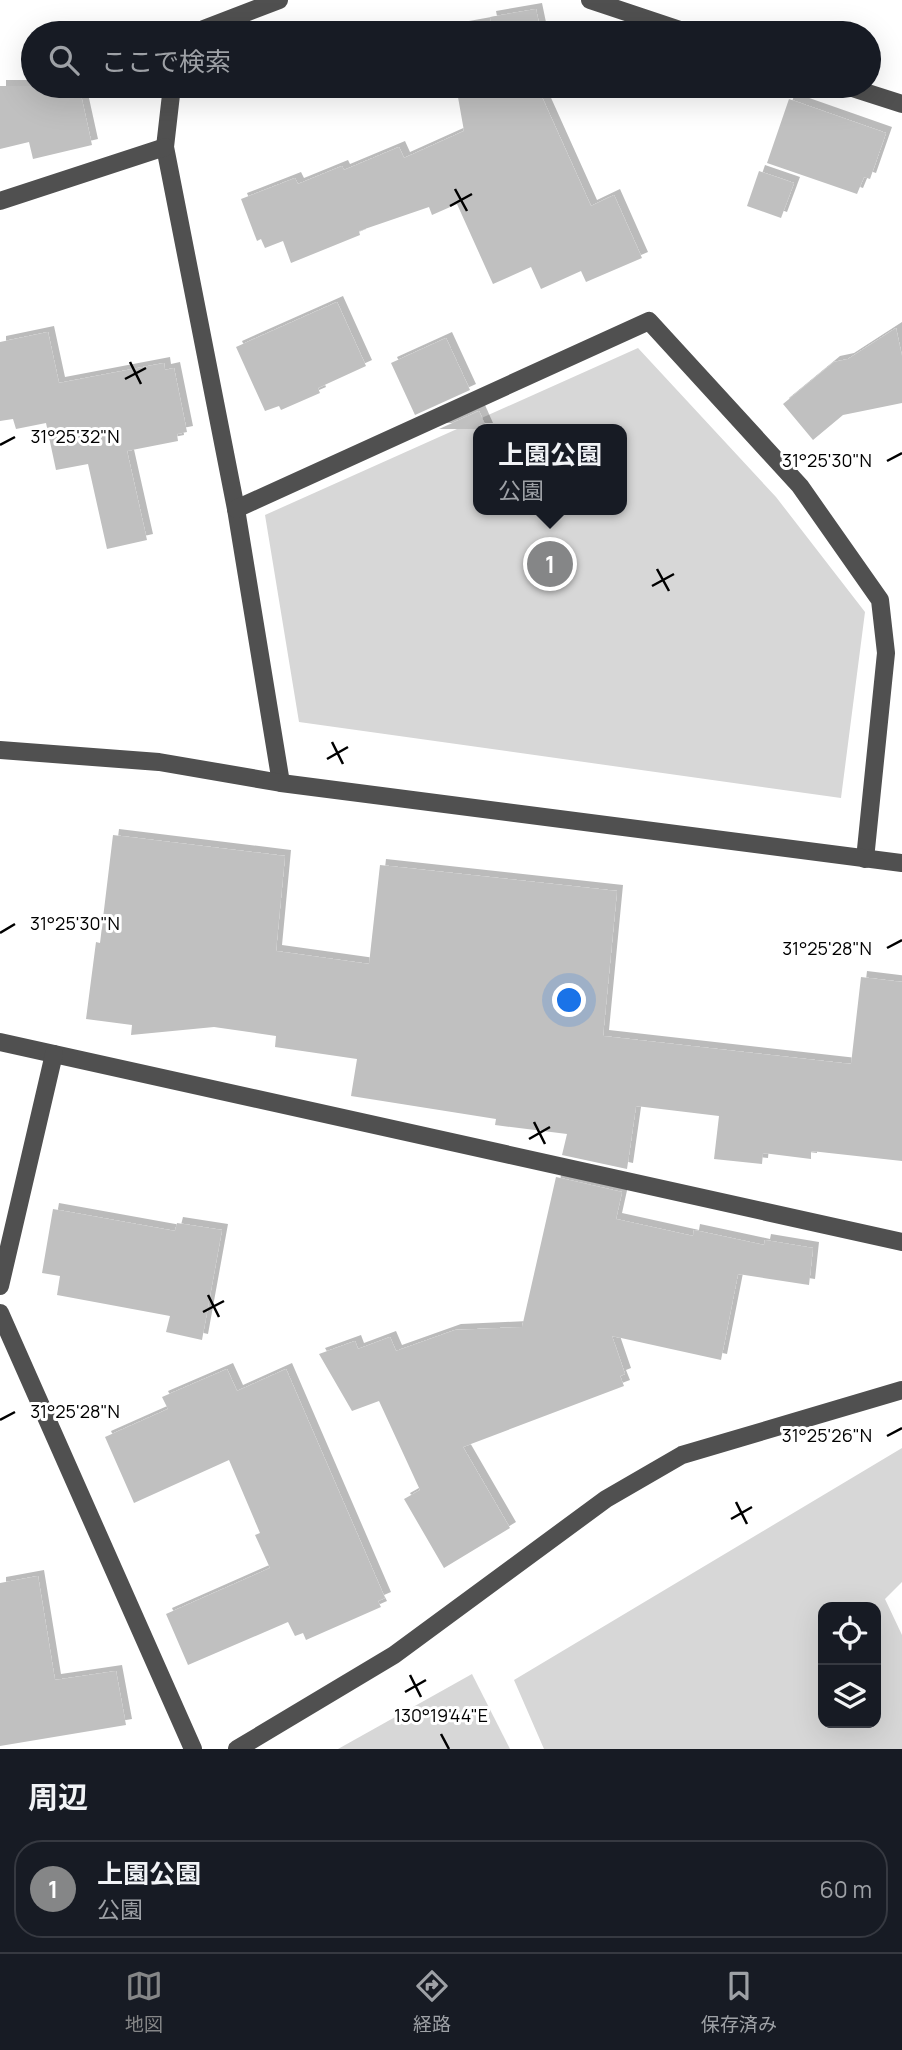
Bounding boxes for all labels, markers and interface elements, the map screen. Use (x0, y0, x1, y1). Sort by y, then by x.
search box (21, 21, 881, 98)
icon: search (45, 41, 83, 79)
text: ここで検索 (101, 43, 231, 79)
text: 31°25'32"N (30, 424, 120, 448)
popup (473, 424, 627, 515)
text: 上園公園 (498, 436, 602, 472)
text: 31°25'30"N (782, 448, 872, 472)
text: 公園 (498, 474, 544, 506)
pin: 1 (527, 538, 573, 590)
text: 31°25'30"N (30, 911, 120, 935)
text: 31°25'28"N (782, 936, 872, 960)
your location (552, 983, 586, 1017)
text: 31°25'28"N (30, 1399, 120, 1423)
text: 31°25'26"N (782, 1423, 872, 1447)
map controls (818, 1602, 881, 1728)
button: locate (818, 1602, 881, 1665)
button: layers (818, 1665, 881, 1728)
text: 130°19'44"E (394, 1703, 488, 1727)
text: 周辺 (28, 1776, 88, 1817)
text: 上園公園 (97, 1855, 201, 1891)
text: 1 (48, 1873, 58, 1905)
text: 60 m (820, 1873, 872, 1905)
text: 公園 (97, 1893, 143, 1925)
tab: 地図 (125, 1967, 163, 2037)
tab: 経路 (413, 1967, 451, 2037)
tab: 保存済み (701, 1967, 777, 2037)

